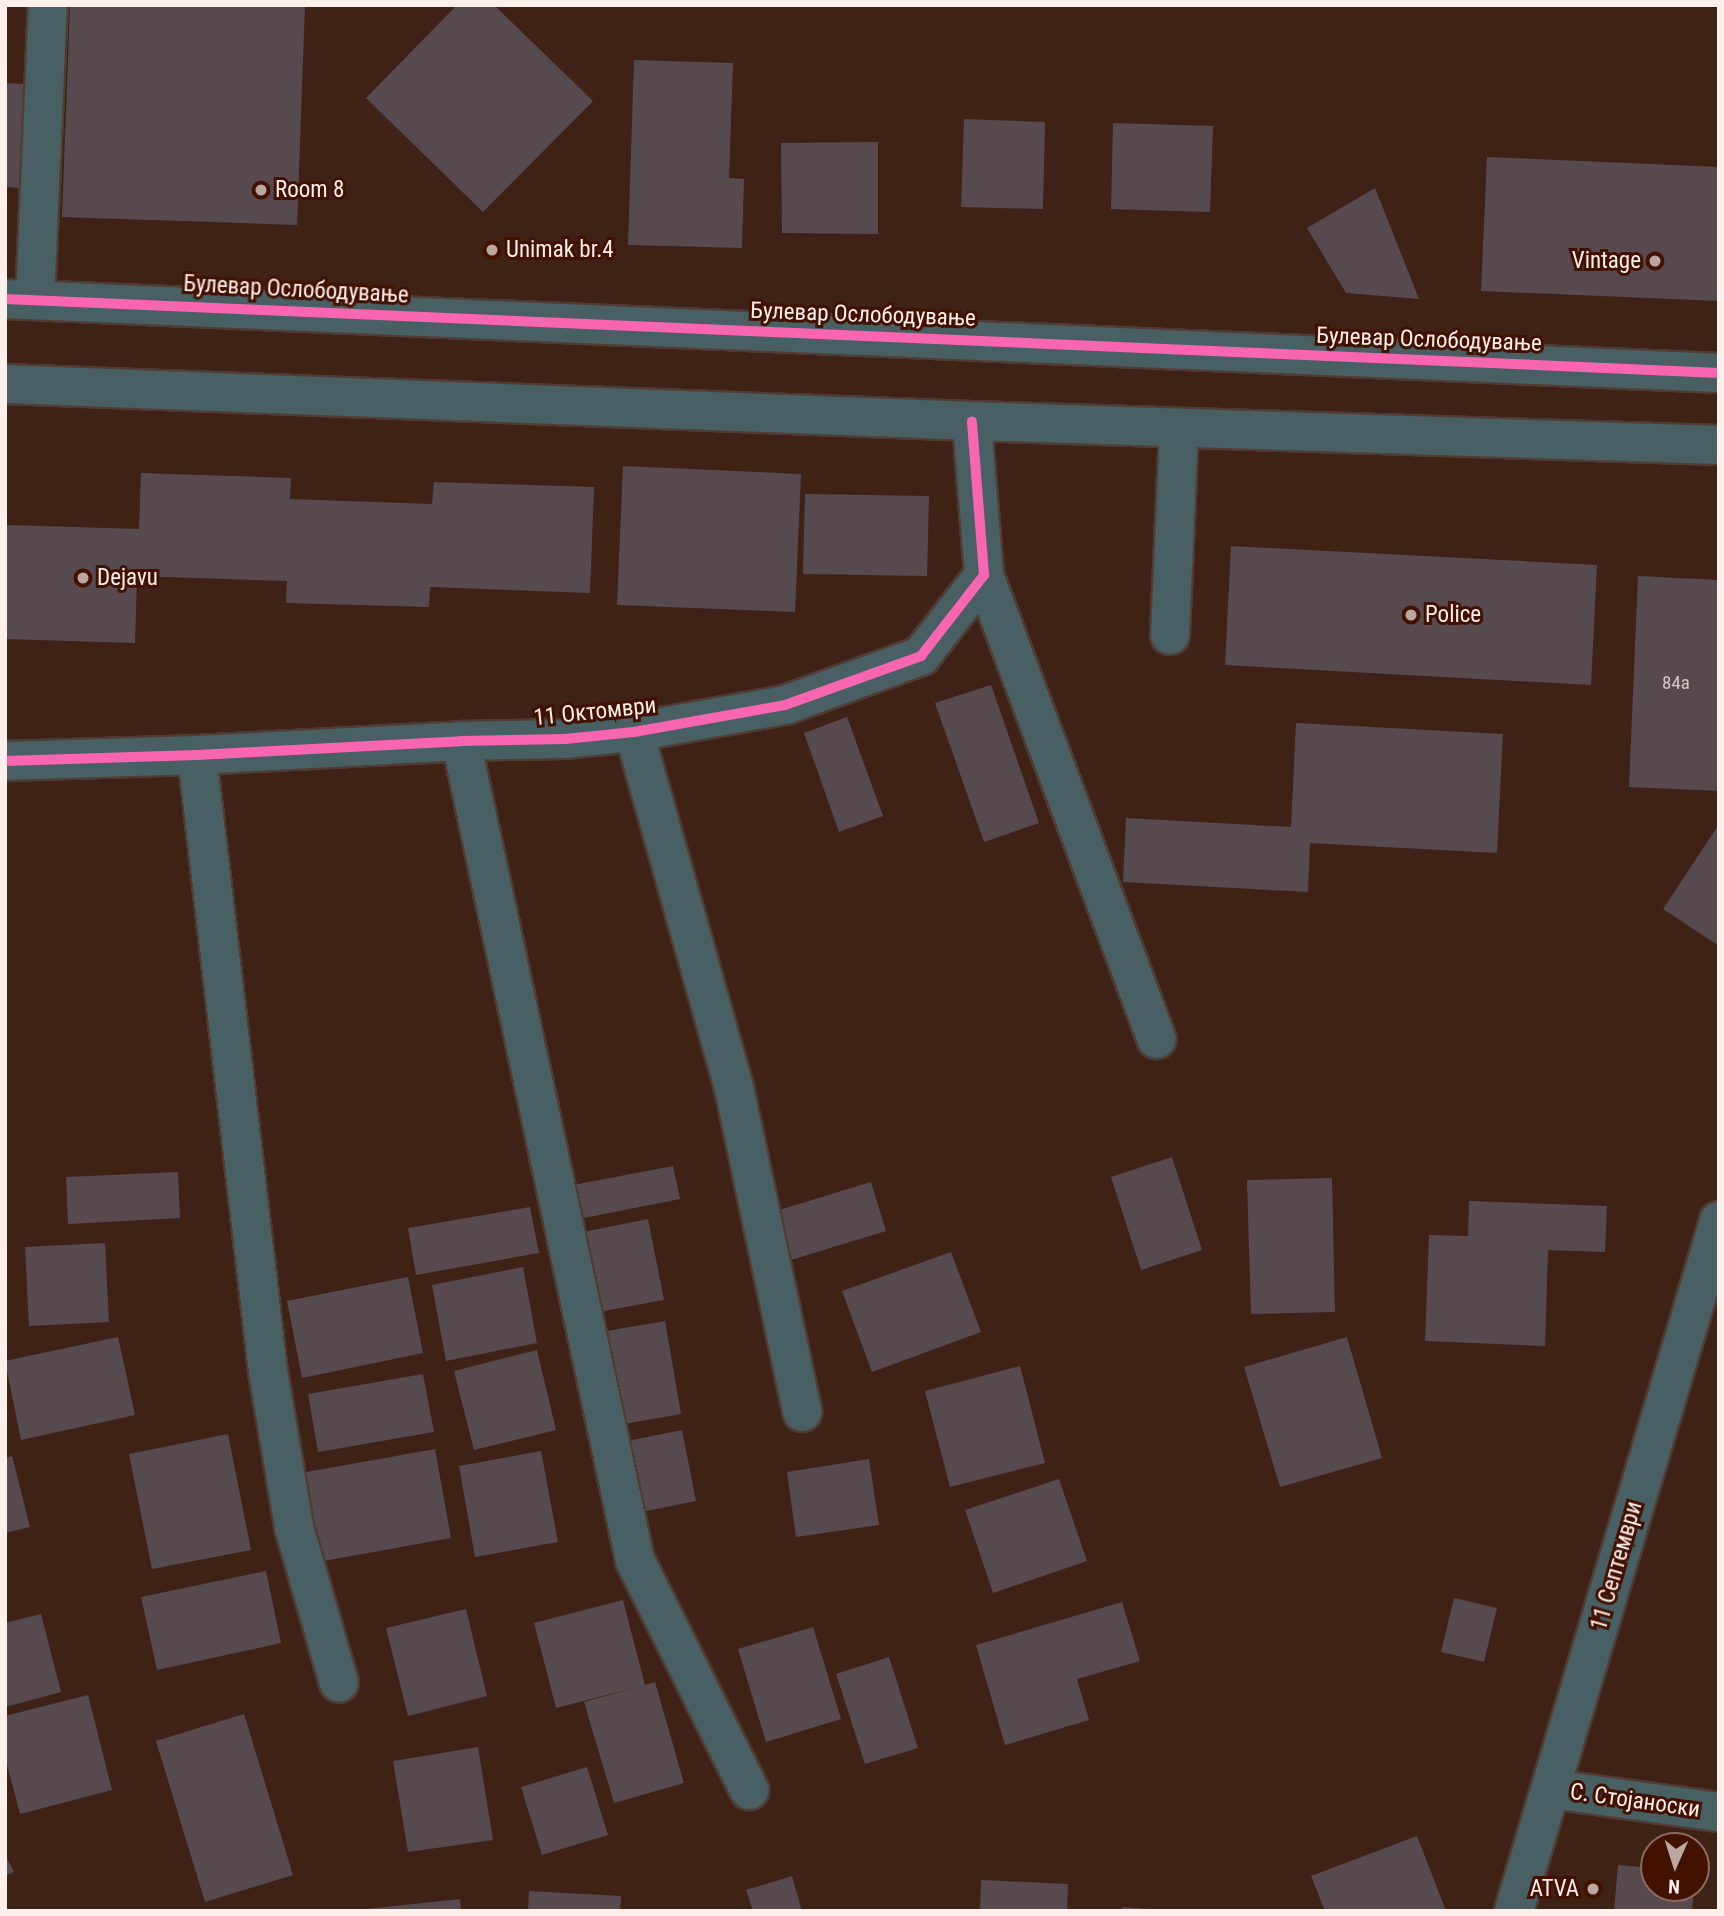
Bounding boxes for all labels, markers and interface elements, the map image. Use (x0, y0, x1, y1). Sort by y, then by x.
place label: Room 8 (275, 176, 344, 204)
marker: Room 8 (253, 182, 269, 198)
place label: Unimak br.4 (506, 236, 614, 264)
marker: Unimak br.4 (484, 242, 500, 258)
place label: Vintage (1572, 247, 1641, 275)
marker: Vintage (1647, 253, 1663, 269)
street label: Булевар Ослободување (183, 270, 409, 310)
street label: Булевар Ослободување (750, 297, 976, 333)
street label: Булевар Ослободување (1316, 322, 1542, 358)
place label: Dejavu (97, 564, 158, 592)
marker: Dejavu (75, 570, 91, 586)
place label: Police (1425, 601, 1481, 629)
marker: Police (1403, 607, 1419, 623)
house number: 84а (1662, 672, 1690, 694)
street label: 11 Октомври (532, 692, 658, 732)
street label: 11 Септември (1585, 1498, 1649, 1634)
street label: С. Стојаноски (1568, 1778, 1702, 1824)
north arrow (1640, 1832, 1710, 1902)
place label: ATVA (1530, 1875, 1579, 1903)
text: N (1668, 1875, 1680, 1898)
marker: ATVA (1585, 1881, 1601, 1897)

